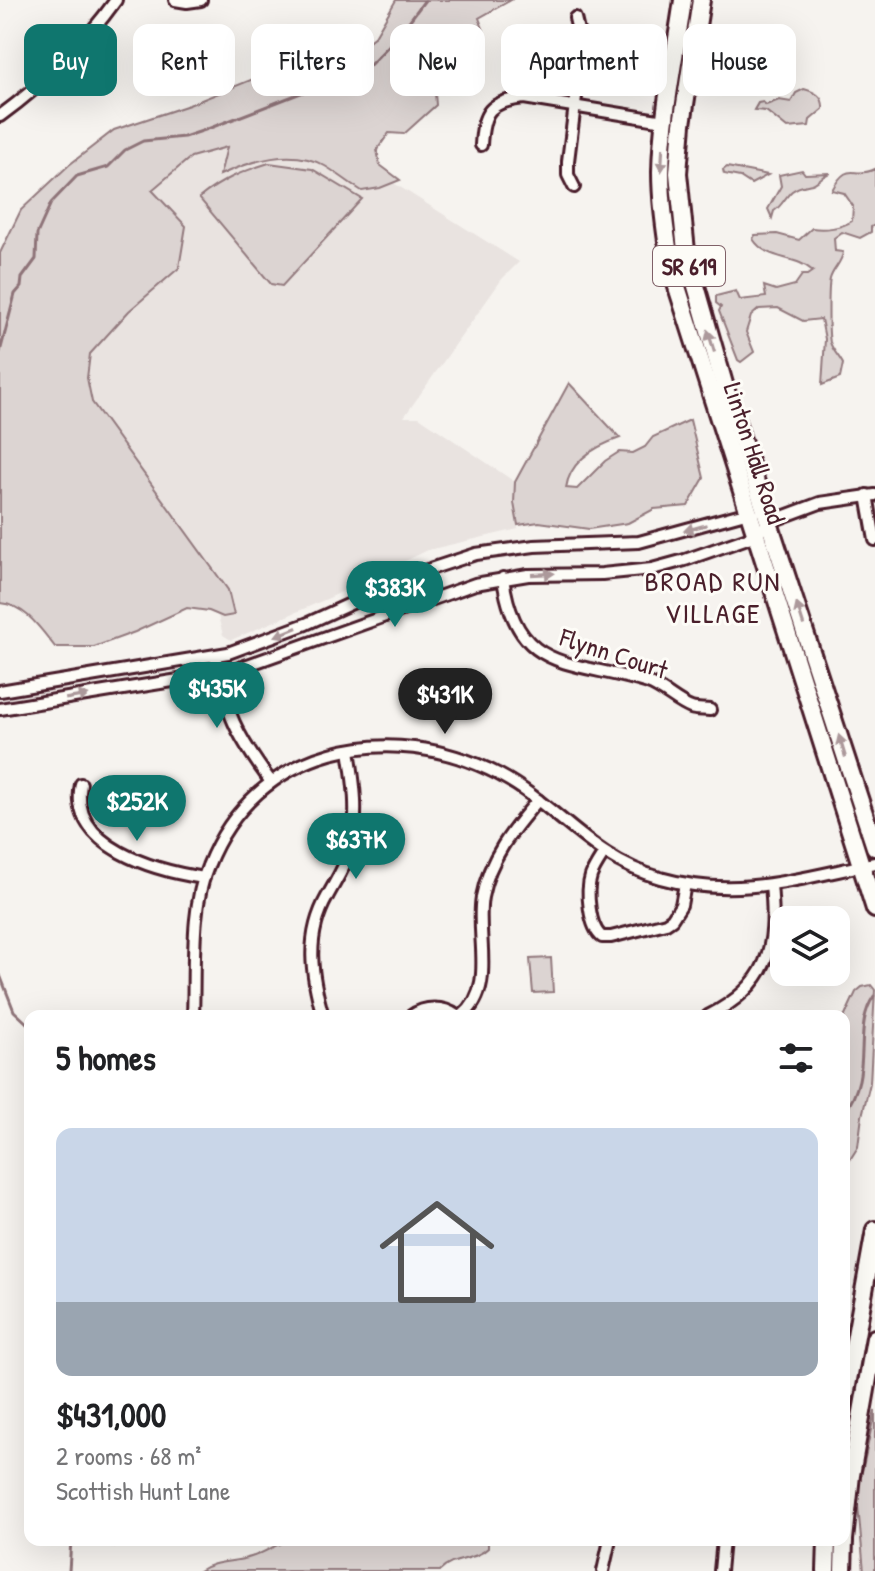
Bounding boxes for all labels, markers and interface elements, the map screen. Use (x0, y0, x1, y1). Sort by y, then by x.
chip: Buy (24, 24, 117, 96)
chip: Rent (133, 24, 235, 96)
chip: Filters (251, 24, 374, 96)
chip: New (390, 24, 485, 96)
chip: Apartment (501, 24, 667, 96)
chip: House (683, 24, 796, 96)
one-way arrow (655, 148, 668, 173)
road number: SR 619 (653, 246, 725, 286)
one-way arrow (704, 329, 717, 353)
street label: Linton Hall Road (716, 378, 794, 528)
one-way arrow (683, 522, 707, 535)
pin: $383K (339, 561, 451, 629)
district label: BROAD RUN VILLAGE (645, 562, 781, 632)
one-way arrow (531, 567, 556, 580)
text: $383K (364, 569, 426, 604)
one-way arrow (793, 601, 805, 625)
street label: Flynn Court (555, 619, 673, 687)
one-way arrow (274, 626, 298, 639)
pin: $435K (161, 662, 273, 730)
pin: $431K (389, 668, 501, 736)
text: $435K (187, 670, 247, 705)
text: $431K (416, 676, 474, 711)
one-way arrow (65, 690, 90, 702)
one-way arrow (836, 733, 848, 757)
pin: $252K (81, 775, 193, 843)
text: $252K (106, 783, 168, 818)
pin: $637K (300, 813, 412, 881)
text: $637K (325, 821, 387, 856)
map controls (770, 906, 850, 986)
button: layers (770, 906, 850, 986)
text: 5 homes (56, 1035, 156, 1081)
icon: filters (774, 1036, 818, 1080)
icon: home (365, 1180, 509, 1324)
text: $431,000 (56, 1392, 166, 1438)
text: 2 rooms · 68 m² (56, 1438, 201, 1473)
text: Scottish Hunt Lane (56, 1473, 230, 1508)

